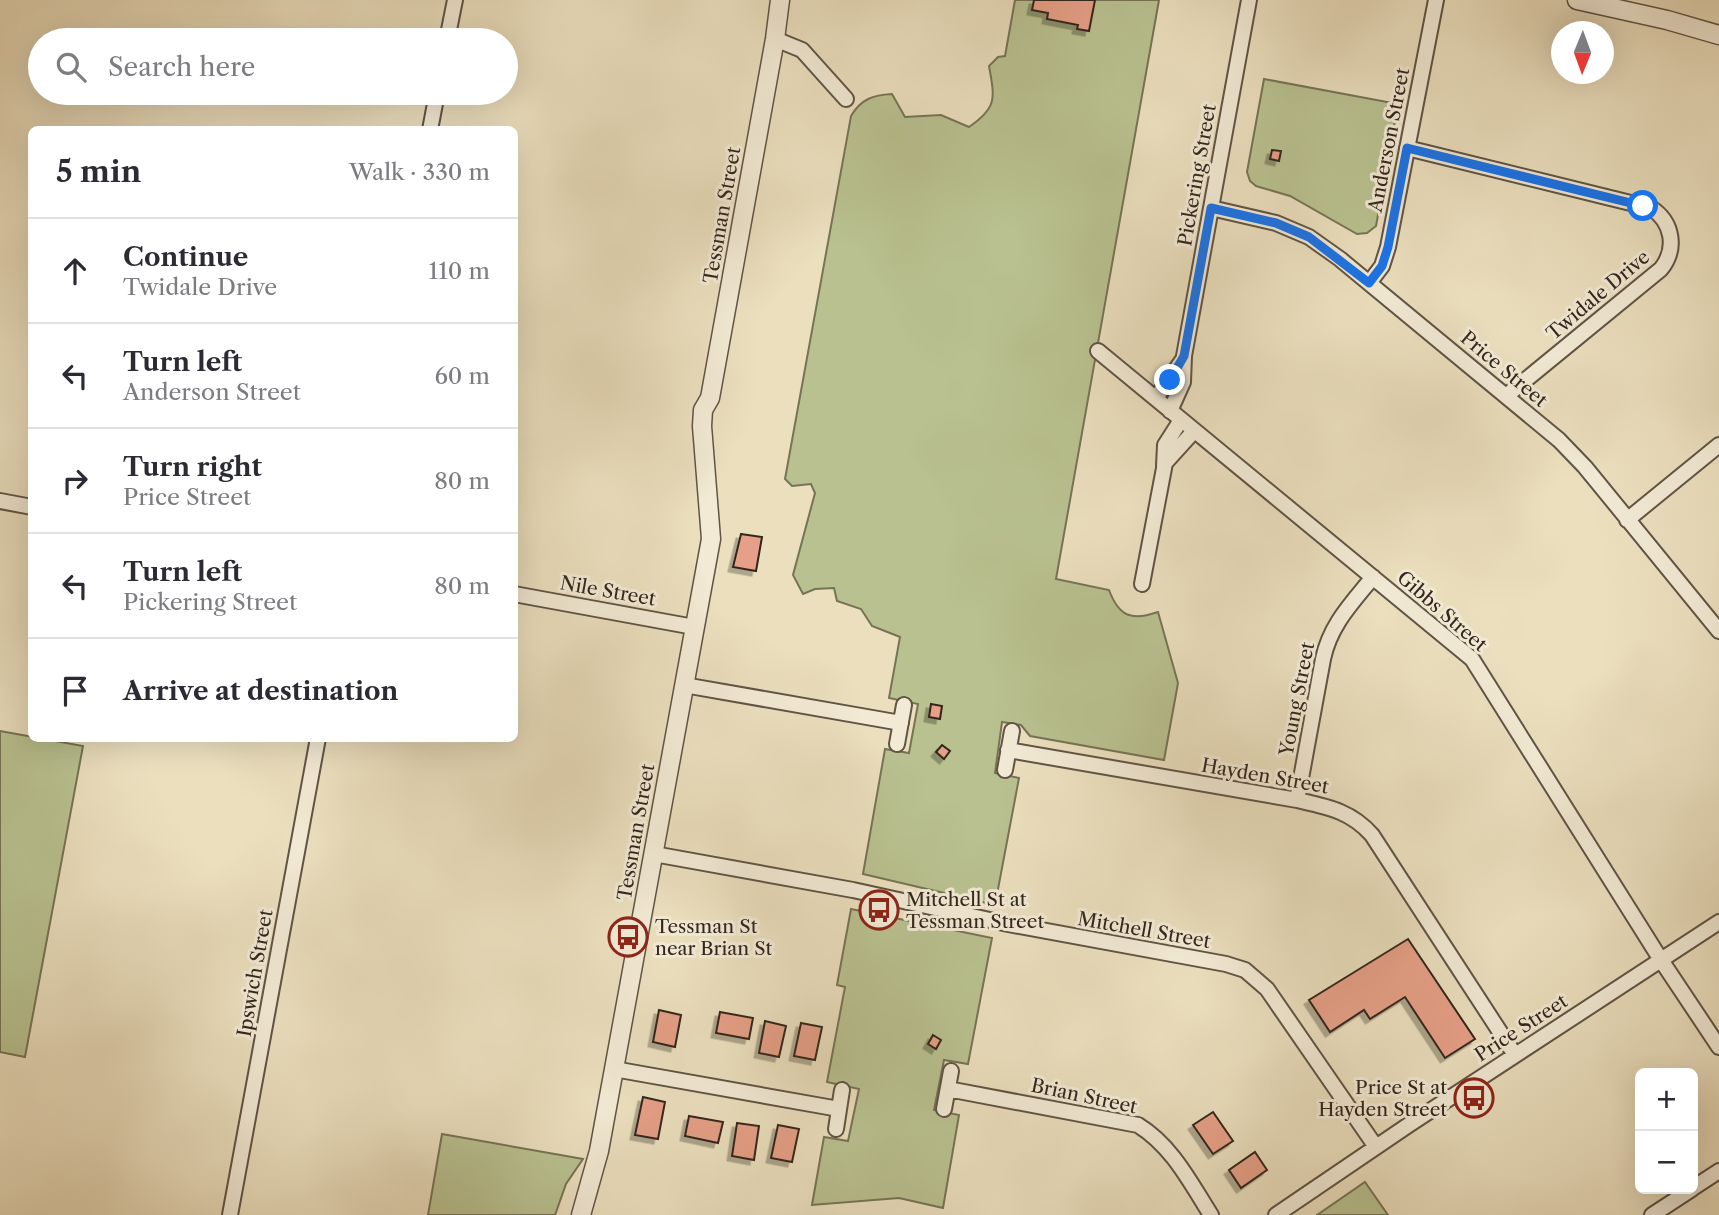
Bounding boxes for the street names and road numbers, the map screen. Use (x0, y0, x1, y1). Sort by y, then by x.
street label: Anderson Street (1364, 65, 1414, 215)
street label: Pickering Street (1173, 102, 1221, 248)
street label: Tessman Street (699, 145, 745, 285)
street label: Twidale Drive (1542, 245, 1654, 345)
street label: Price Street (1456, 326, 1552, 412)
street label: Gibbs Street (1392, 566, 1492, 656)
street label: Nile Street (558, 571, 658, 611)
street label: Young Street (1275, 640, 1319, 759)
street label: Hayden Street (1200, 753, 1331, 799)
street label: Tessman Street (613, 762, 659, 902)
street label: Ipswich Street (232, 907, 278, 1039)
street label: Mitchell Street (1076, 907, 1212, 953)
street label: Price Street (1470, 989, 1572, 1066)
street label: Brian Street (1029, 1074, 1139, 1119)

